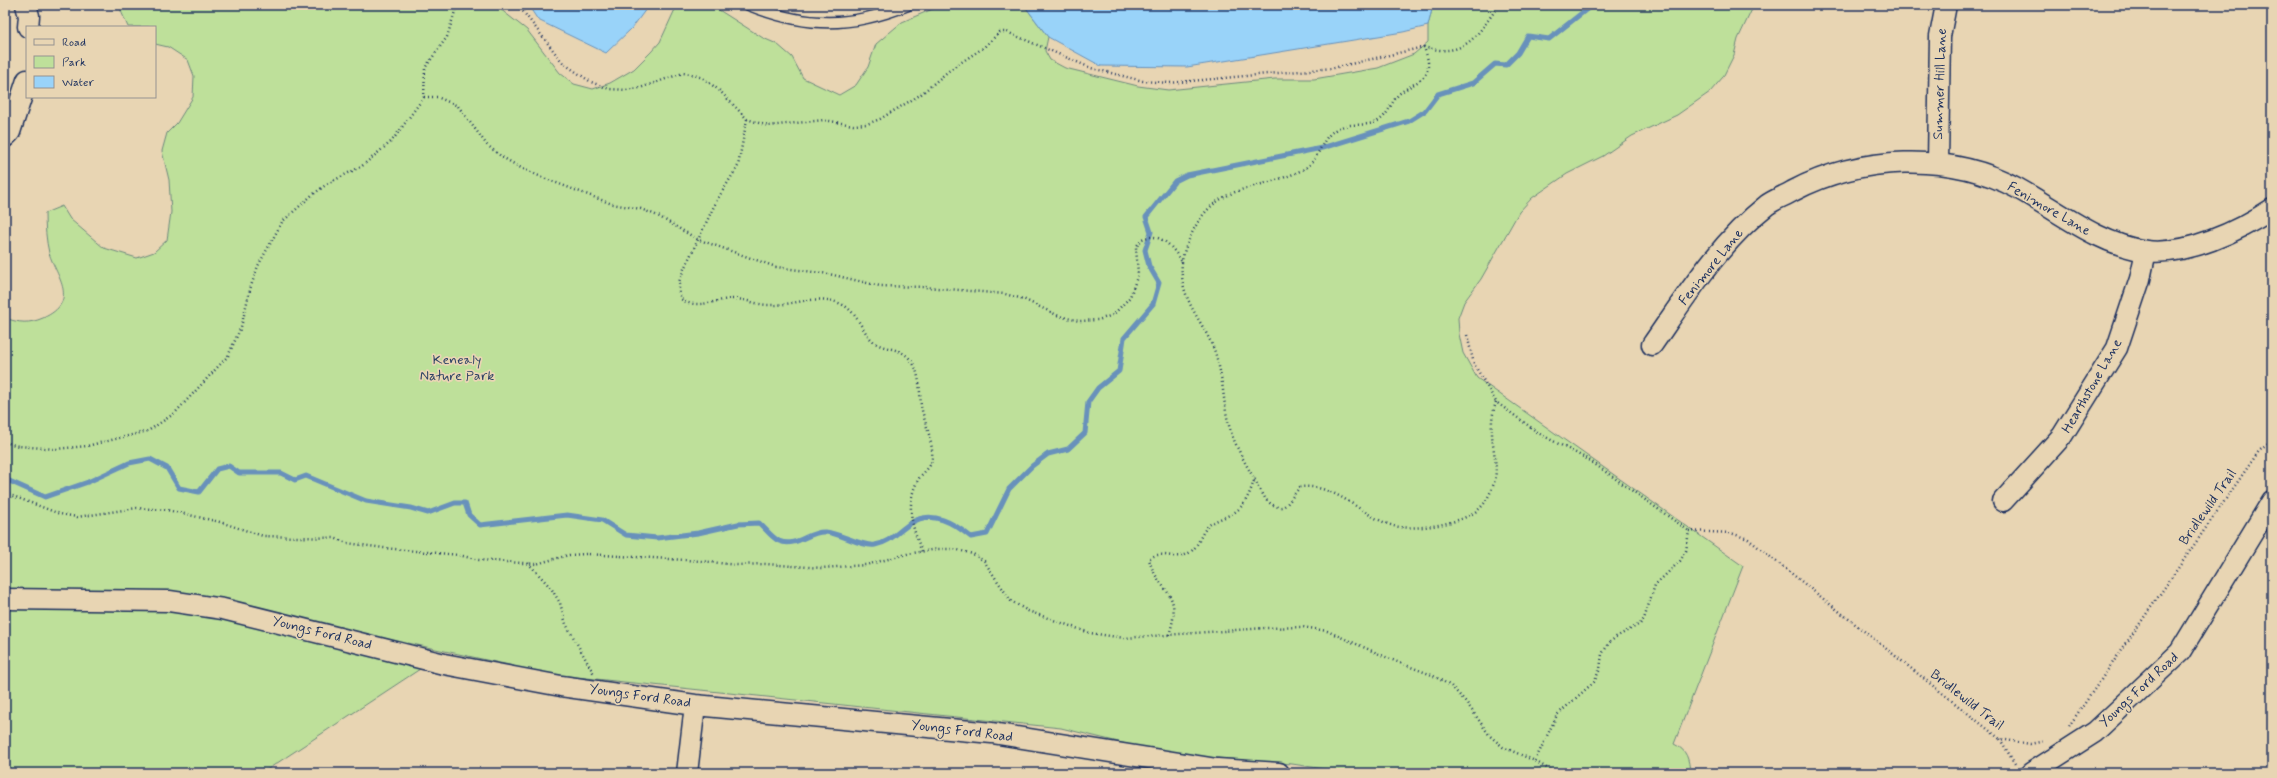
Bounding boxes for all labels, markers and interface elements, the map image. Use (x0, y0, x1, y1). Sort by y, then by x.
legend (26, 26, 156, 98)
street label: Summer Hill Lane (1929, 28, 1951, 140)
text: Road (62, 35, 86, 51)
text: Park (62, 55, 86, 71)
text: Water (62, 75, 94, 91)
street label: Fenimore Lane (2004, 178, 2094, 240)
street label: Fenimore Lane (1675, 225, 1748, 309)
street label: Hearthstone Lane (2058, 335, 2126, 436)
park label: Kenealy Nature Park (420, 351, 494, 385)
street label: Bridlewild Trail (2175, 465, 2241, 549)
street label: Youngs Ford Road (270, 612, 374, 655)
street label: Youngs Ford Road (2095, 649, 2183, 732)
street label: Bridlewild Trail (1926, 666, 2008, 734)
street label: Youngs Ford Road (588, 680, 692, 713)
street label: Youngs Ford Road (910, 716, 1014, 747)

